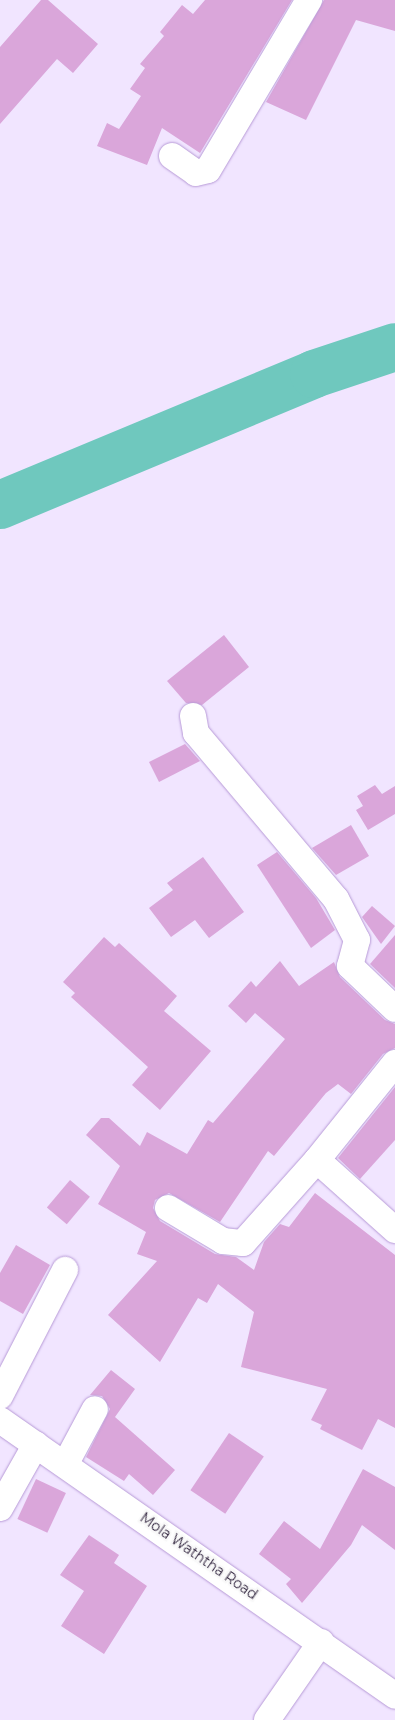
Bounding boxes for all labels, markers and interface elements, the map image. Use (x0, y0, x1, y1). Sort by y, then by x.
street label: Mola Waththa Road (137, 1509, 261, 1603)

